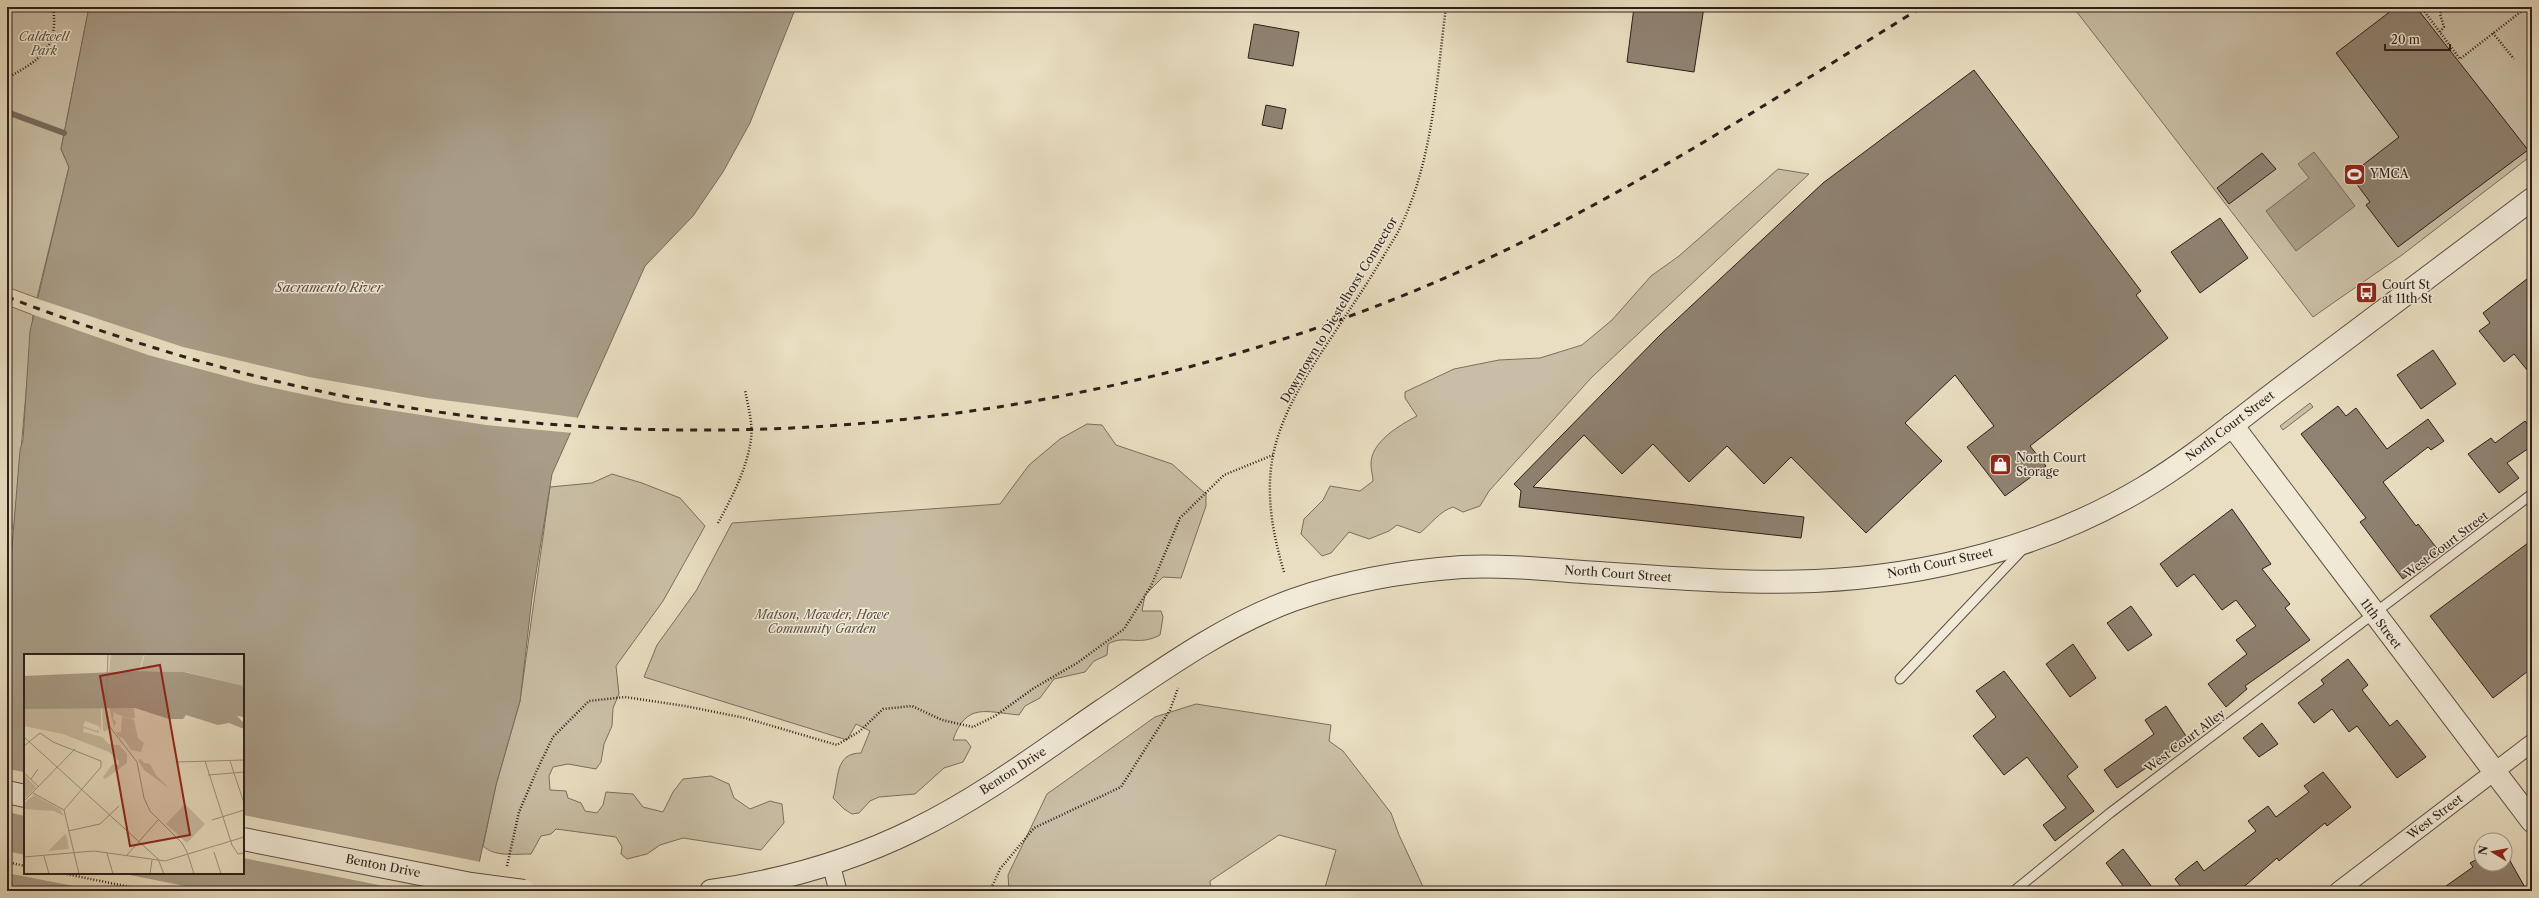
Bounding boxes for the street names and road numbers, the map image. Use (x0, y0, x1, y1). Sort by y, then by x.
street label: Downtown to Diestelhorst Connector (1277, 214, 1400, 406)
street label: North Court Street (2182, 387, 2278, 464)
street label: West Court Street (2400, 507, 2492, 582)
street label: North Court Street (1886, 544, 1995, 581)
street label: North Court Street (1564, 562, 1673, 585)
street label: 11th Street (2358, 596, 2406, 652)
street label: West Court Alley (2141, 705, 2228, 776)
street label: Benton Drive (977, 743, 1049, 798)
street label: West Street (2403, 790, 2466, 843)
street label: Benton Drive (344, 851, 422, 880)

